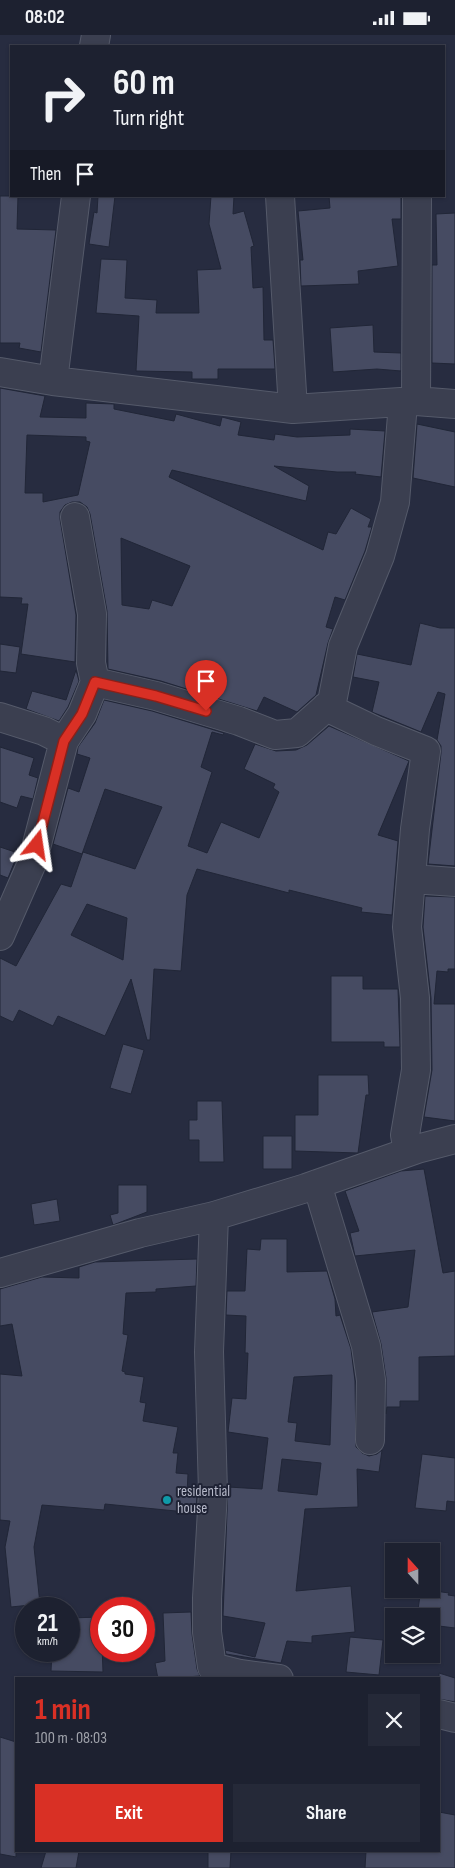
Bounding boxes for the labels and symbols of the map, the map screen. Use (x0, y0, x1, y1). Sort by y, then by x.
pin (185, 660, 227, 711)
position arrow (10, 818, 62, 870)
place label: residential house (177, 1482, 230, 1518)
marker: residential house (161, 1494, 173, 1506)
north arrow (385, 1543, 440, 1597)
speed limit sign: 30 (90, 1597, 155, 1662)

